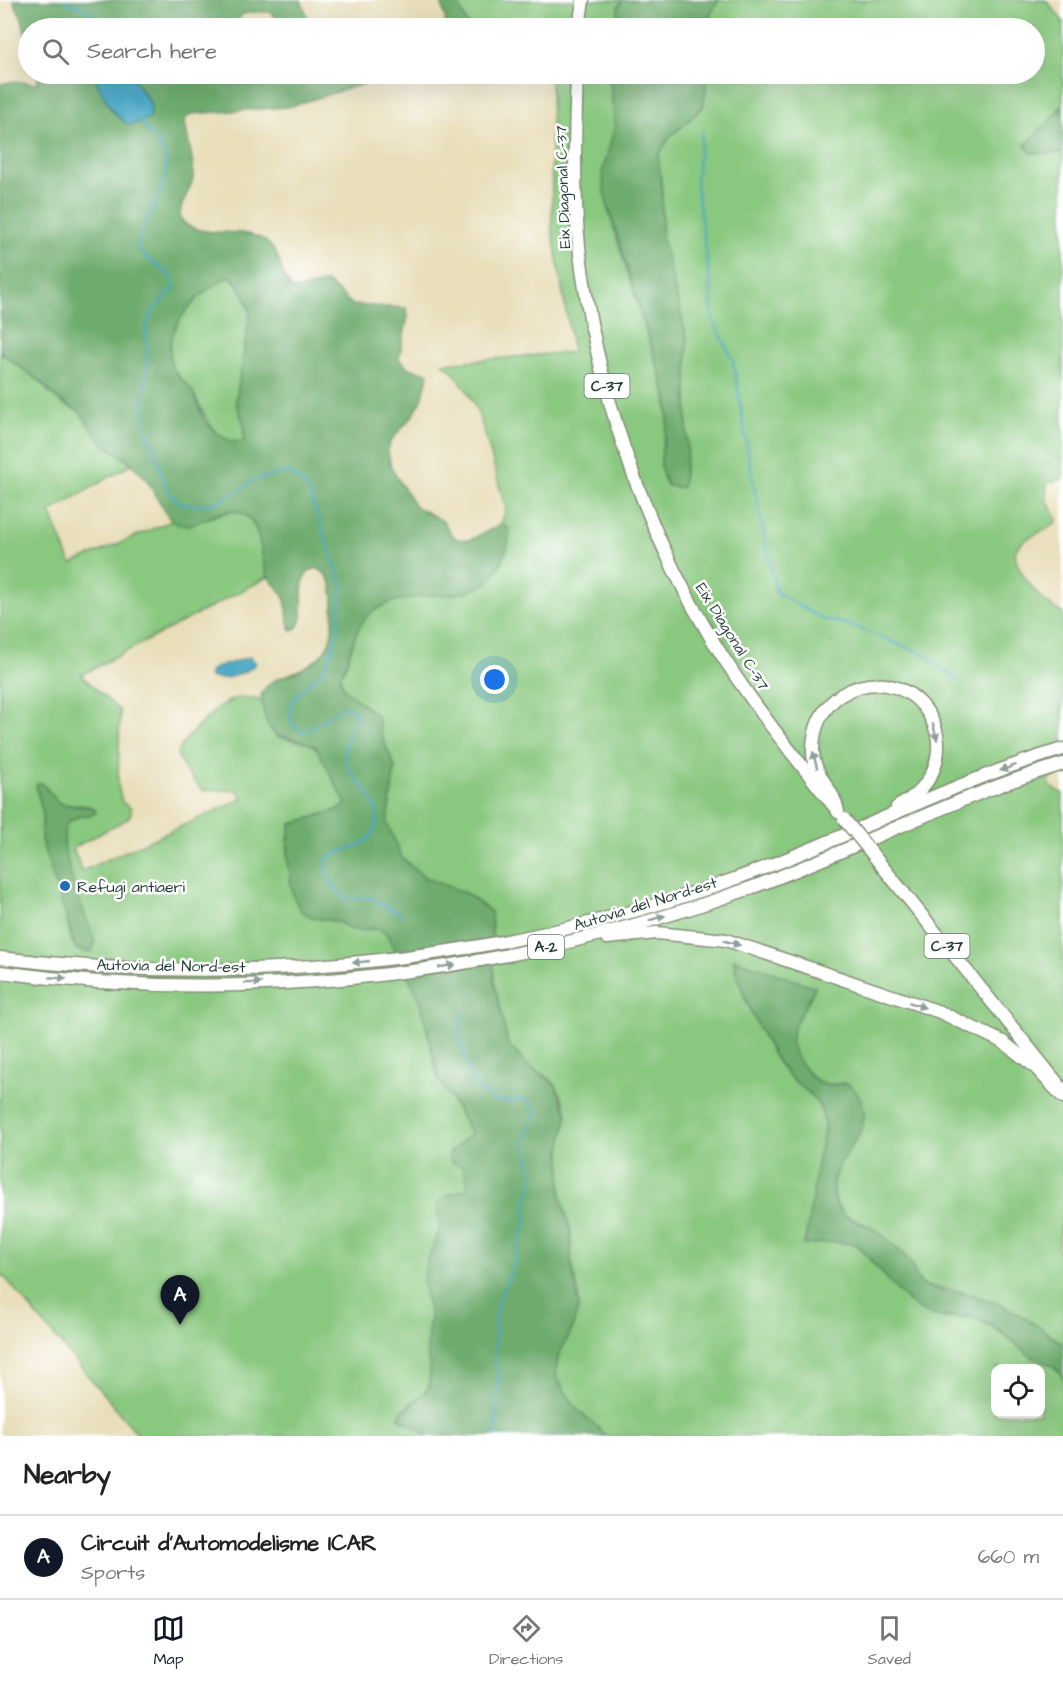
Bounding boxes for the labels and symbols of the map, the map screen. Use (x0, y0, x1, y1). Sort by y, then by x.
street label: Eix Diagonal C-37 (550, 125, 577, 249)
road number: C-37 (584, 374, 630, 398)
street label: Eix Diagonal C-37 (689, 578, 774, 695)
your location (480, 665, 509, 694)
one-way arrow (931, 723, 941, 742)
one-way arrow (810, 751, 820, 769)
one-way arrow (998, 763, 1016, 773)
street label: Autovia del Nord-est (571, 871, 720, 936)
place label: Refugi antiaeri (77, 876, 185, 899)
marker: Refugi antiaeri (58, 879, 72, 893)
one-way arrow (648, 913, 666, 922)
road number: C-37 (924, 934, 970, 958)
road number: A-2 (528, 935, 564, 959)
one-way arrow (723, 939, 741, 948)
street label: Autovia del Nord-est (96, 954, 246, 978)
one-way arrow (352, 957, 371, 967)
one-way arrow (438, 962, 457, 971)
one-way arrow (49, 973, 68, 983)
one-way arrow (244, 978, 263, 987)
one-way arrow (908, 1000, 926, 1010)
pin: A (160, 1276, 200, 1325)

